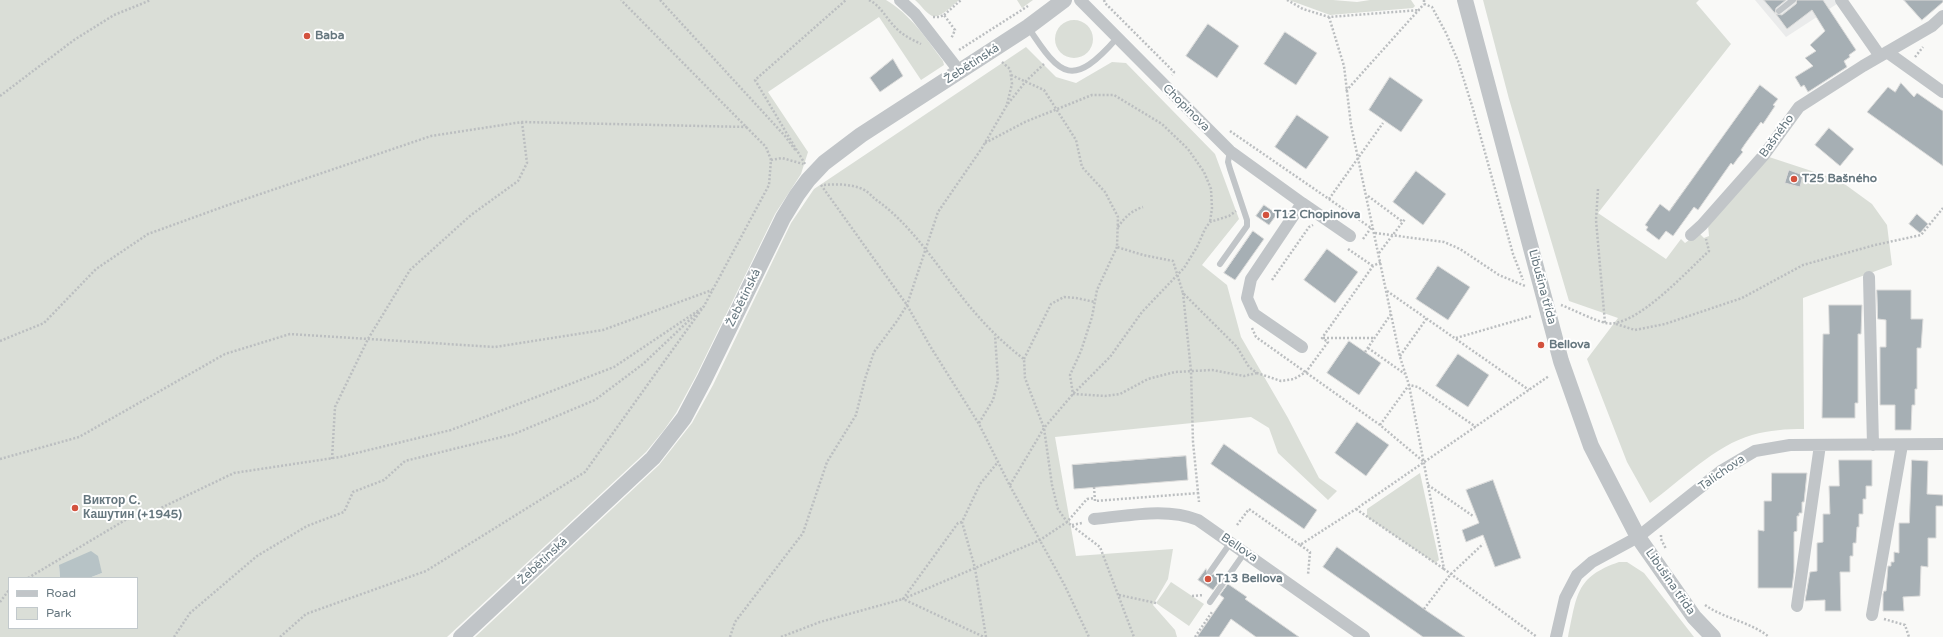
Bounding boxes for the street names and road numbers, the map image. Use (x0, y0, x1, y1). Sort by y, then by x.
street label: Žebětínská (942, 41, 1002, 87)
street label: Chopinova (1159, 81, 1213, 135)
street label: Bašného (1757, 112, 1797, 160)
street label: Libušina třída (1525, 248, 1559, 326)
street label: Žebětínská (724, 267, 764, 329)
street label: Talichova (1696, 452, 1748, 494)
street label: Bellova (1218, 530, 1260, 566)
street label: Žebětínská (515, 534, 571, 588)
street label: Libušina třída (1642, 546, 1698, 618)

